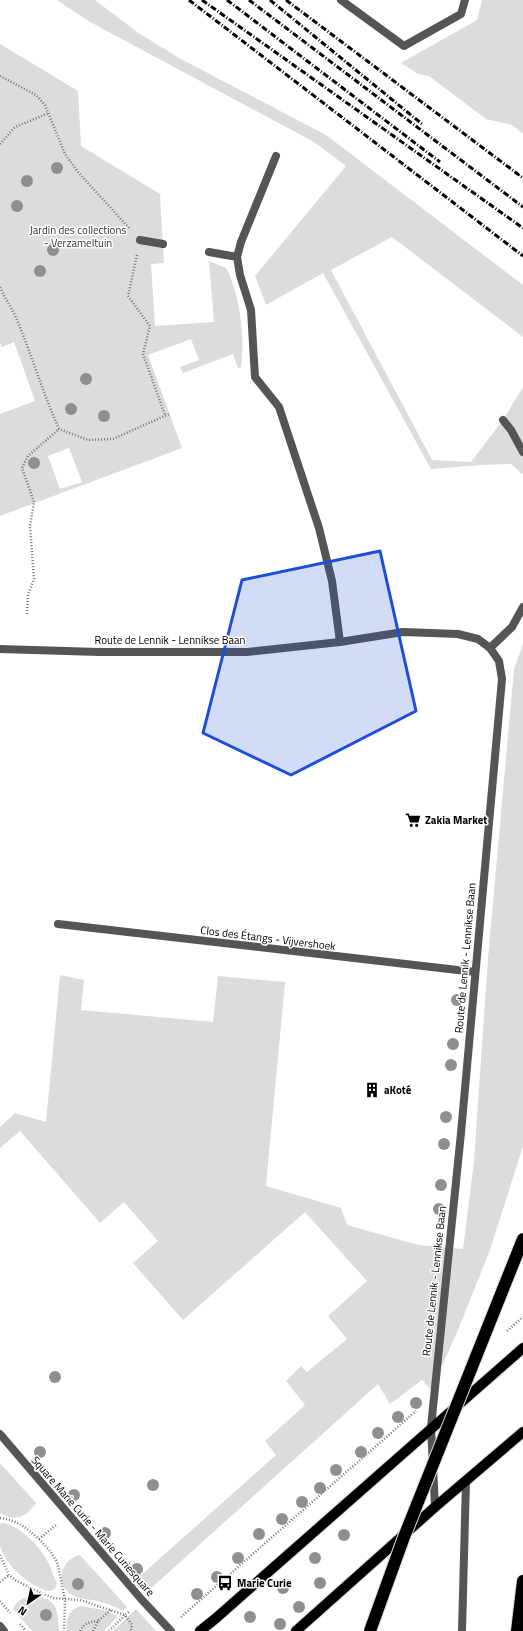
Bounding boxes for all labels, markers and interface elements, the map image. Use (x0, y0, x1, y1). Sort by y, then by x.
park label: Jardin des collections - Verzameltuin (30, 222, 126, 251)
street label: Route de Lennik - Lennikse Baan (95, 632, 246, 648)
supermarket icon: Zakia Market (404, 811, 422, 829)
place label: Zakia Market (425, 812, 487, 828)
street label: Route de Lennik - Lennikse Baan (450, 882, 480, 1034)
street label: Clos des Étangs - Vijvershoek (200, 922, 337, 954)
building icon: aKoté (363, 1081, 381, 1099)
place label: aKoté (384, 1082, 412, 1098)
street label: Route de Lennik - Lennikse Baan (418, 1205, 450, 1357)
street label: Square Marie Curie - Marie Curiesquare (28, 1453, 159, 1600)
bus stop icon: Marie Curie (216, 1574, 234, 1592)
place label: Marie Curie (237, 1575, 292, 1591)
north arrow (8, 1583, 48, 1623)
text: N (15, 1603, 30, 1620)

